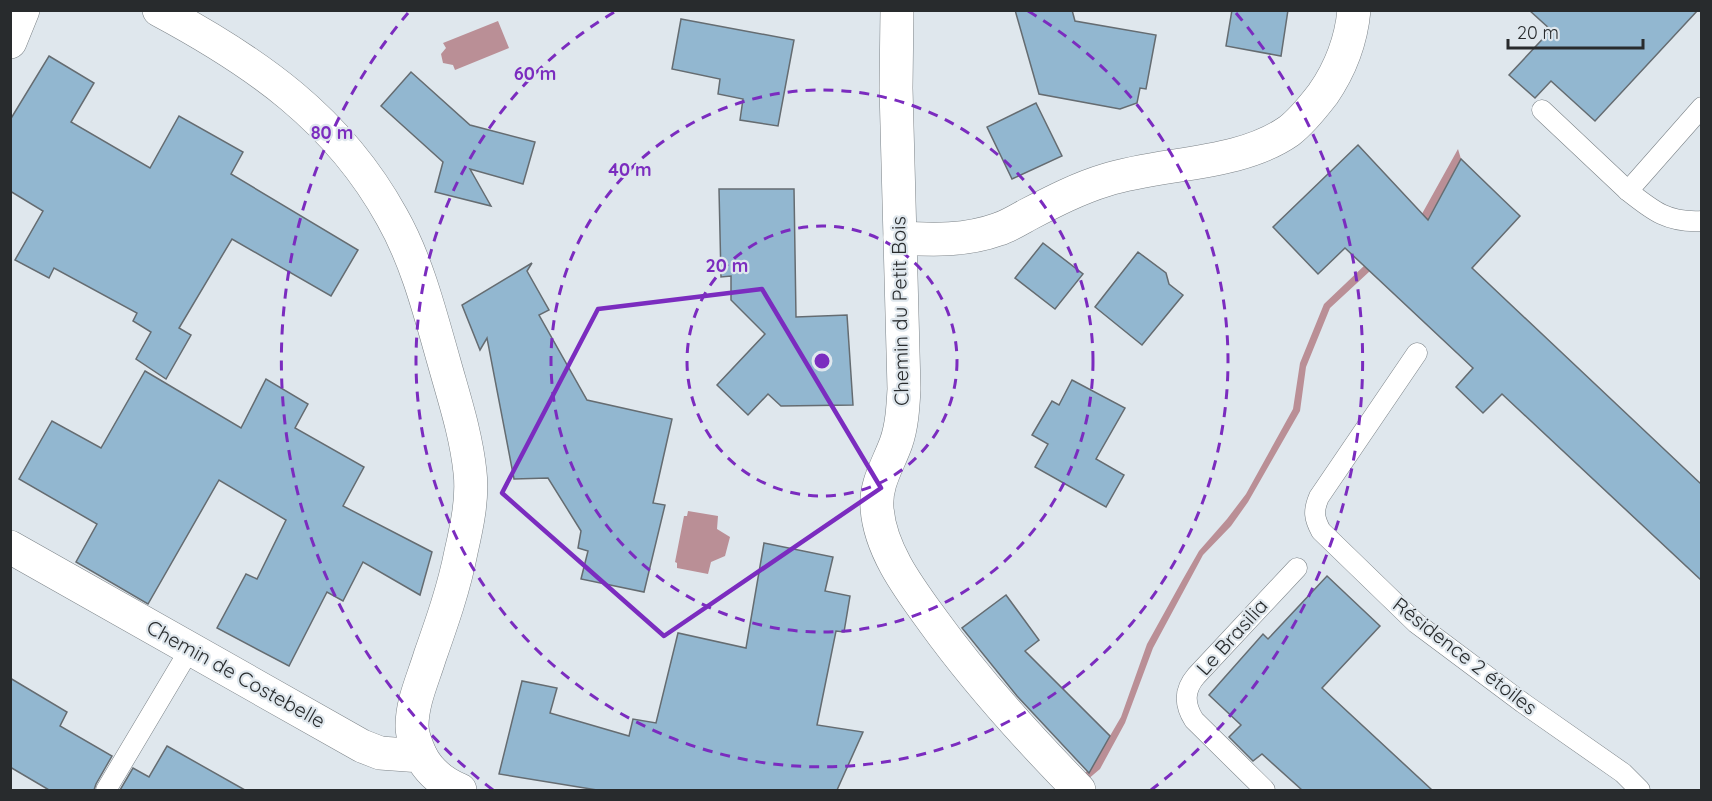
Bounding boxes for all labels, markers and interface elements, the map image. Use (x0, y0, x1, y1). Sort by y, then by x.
scale bar (1508, 12, 1643, 50)
text: 20 m (1517, 21, 1559, 44)
text: 60 m (514, 62, 556, 85)
text: 80 m (311, 121, 353, 144)
text: 40 m (608, 158, 652, 181)
street label: Chemin du Petit Bois (885, 216, 914, 406)
text: 20 m (706, 254, 748, 277)
centre of rings (812, 351, 832, 371)
street label: Résidence 2 étoiles (1388, 591, 1542, 720)
street label: Le Brasilia (1191, 593, 1273, 680)
street label: Chemin de Costebelle (143, 614, 330, 733)

